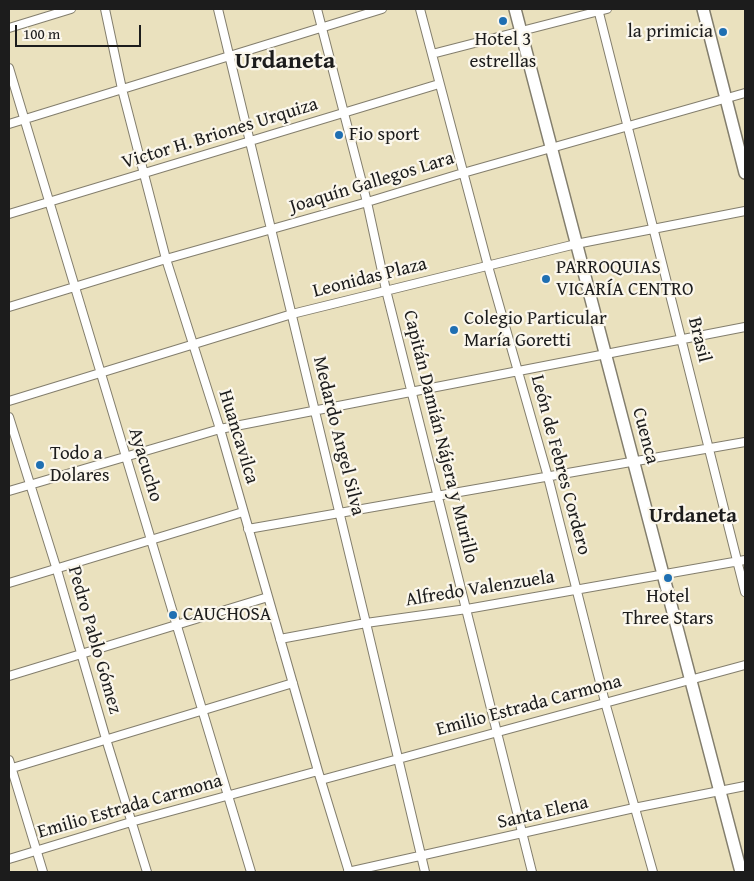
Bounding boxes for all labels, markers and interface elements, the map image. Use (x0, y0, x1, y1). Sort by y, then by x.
scale bar (18, 15, 144, 47)
marker: Hotel 3 estrellas (497, 15, 509, 27)
place label: la primicia (627, 21, 713, 43)
text: 100 m (23, 23, 60, 44)
marker: la primicia (717, 26, 729, 38)
place label: Hotel 3 estrellas (470, 29, 536, 73)
district label: Urdaneta (235, 48, 335, 76)
street label: Victor H. Briones Urquiza (119, 93, 321, 175)
place label: Fio sport (349, 124, 420, 146)
marker: Fio sport (333, 129, 345, 141)
street label: Joaquín Gallegos Lara (287, 147, 457, 219)
street label: Leonidas Plaza (311, 253, 429, 303)
place label: PARROQUIAS VICARÍA CENTRO (556, 257, 694, 301)
marker: PARROQUIAS VICARÍA CENTRO (540, 273, 552, 285)
street label: Capitán Damián Nájera y Murillo (398, 308, 482, 566)
place label: Colegio Particular María Goretti (464, 308, 607, 352)
street label: Brasil (682, 315, 716, 365)
marker: Colegio Particular María Goretti (448, 324, 460, 336)
street label: Medardo Angel Silva (307, 354, 369, 518)
street label: León de Febres Cordero (525, 373, 595, 557)
street label: Huancavilca (213, 387, 263, 487)
street label: Cuenca (627, 405, 663, 467)
street label: Ayacucho (123, 425, 167, 505)
place label: Todo a Dolares (50, 443, 110, 487)
marker: Todo a Dolares (34, 459, 46, 471)
district label: Urdaneta (649, 504, 737, 530)
street label: Pedro Pablo Gómez (62, 564, 126, 716)
street label: Alfredo Valenzuela (404, 566, 556, 612)
marker: Hotel Three Stars (662, 572, 674, 584)
place label: Hotel Three Stars (622, 586, 714, 630)
place label: CAUCHOSA (183, 604, 271, 626)
marker: CAUCHOSA (167, 609, 179, 621)
street label: Emilio Estrada Carmona (434, 670, 624, 742)
street label: Emilio Estrada Carmona (35, 770, 225, 844)
street label: Santa Elena (495, 792, 591, 834)

